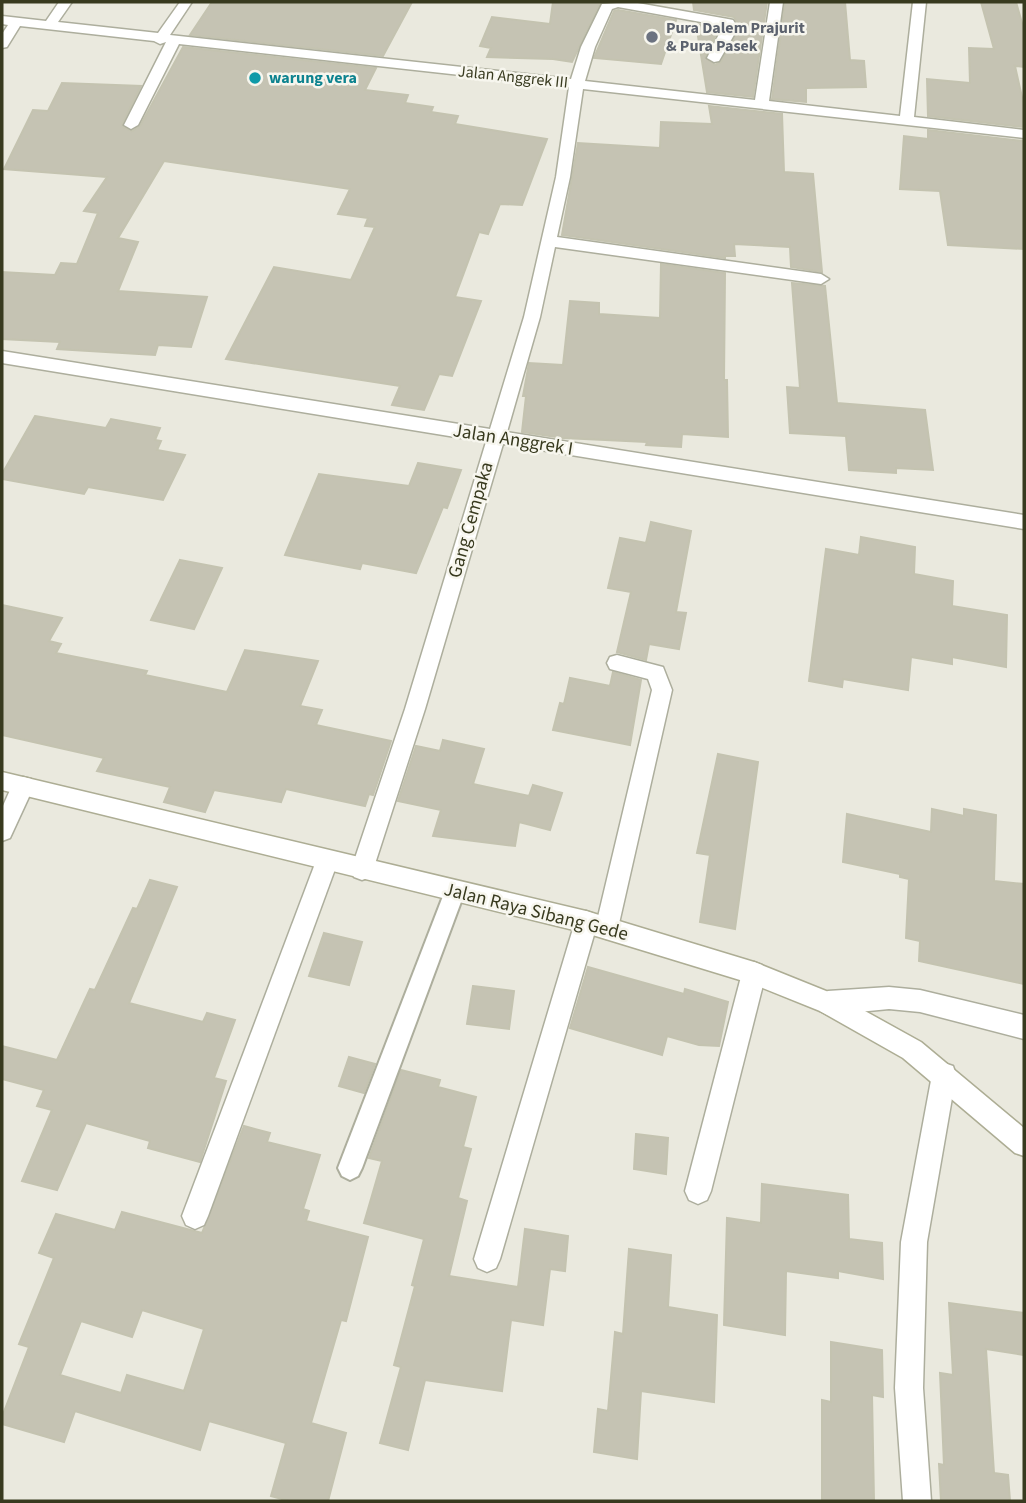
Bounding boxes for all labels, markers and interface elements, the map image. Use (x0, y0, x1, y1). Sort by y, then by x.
place label: Pura Dalem Prajurit & Pura Pasek (666, 17, 805, 57)
marker: Pura Dalem Prajurit & Pura Pasek (644, 29, 660, 45)
street label: Jalan Anggrek III (457, 60, 569, 94)
place label: warung vera (269, 67, 357, 89)
marker: warung vera (247, 70, 263, 86)
street label: Jalan Anggrek I (451, 417, 575, 463)
street label: Gang Cempaka (442, 459, 500, 581)
street label: Jalan Raya Sibang Gede (441, 876, 631, 948)

